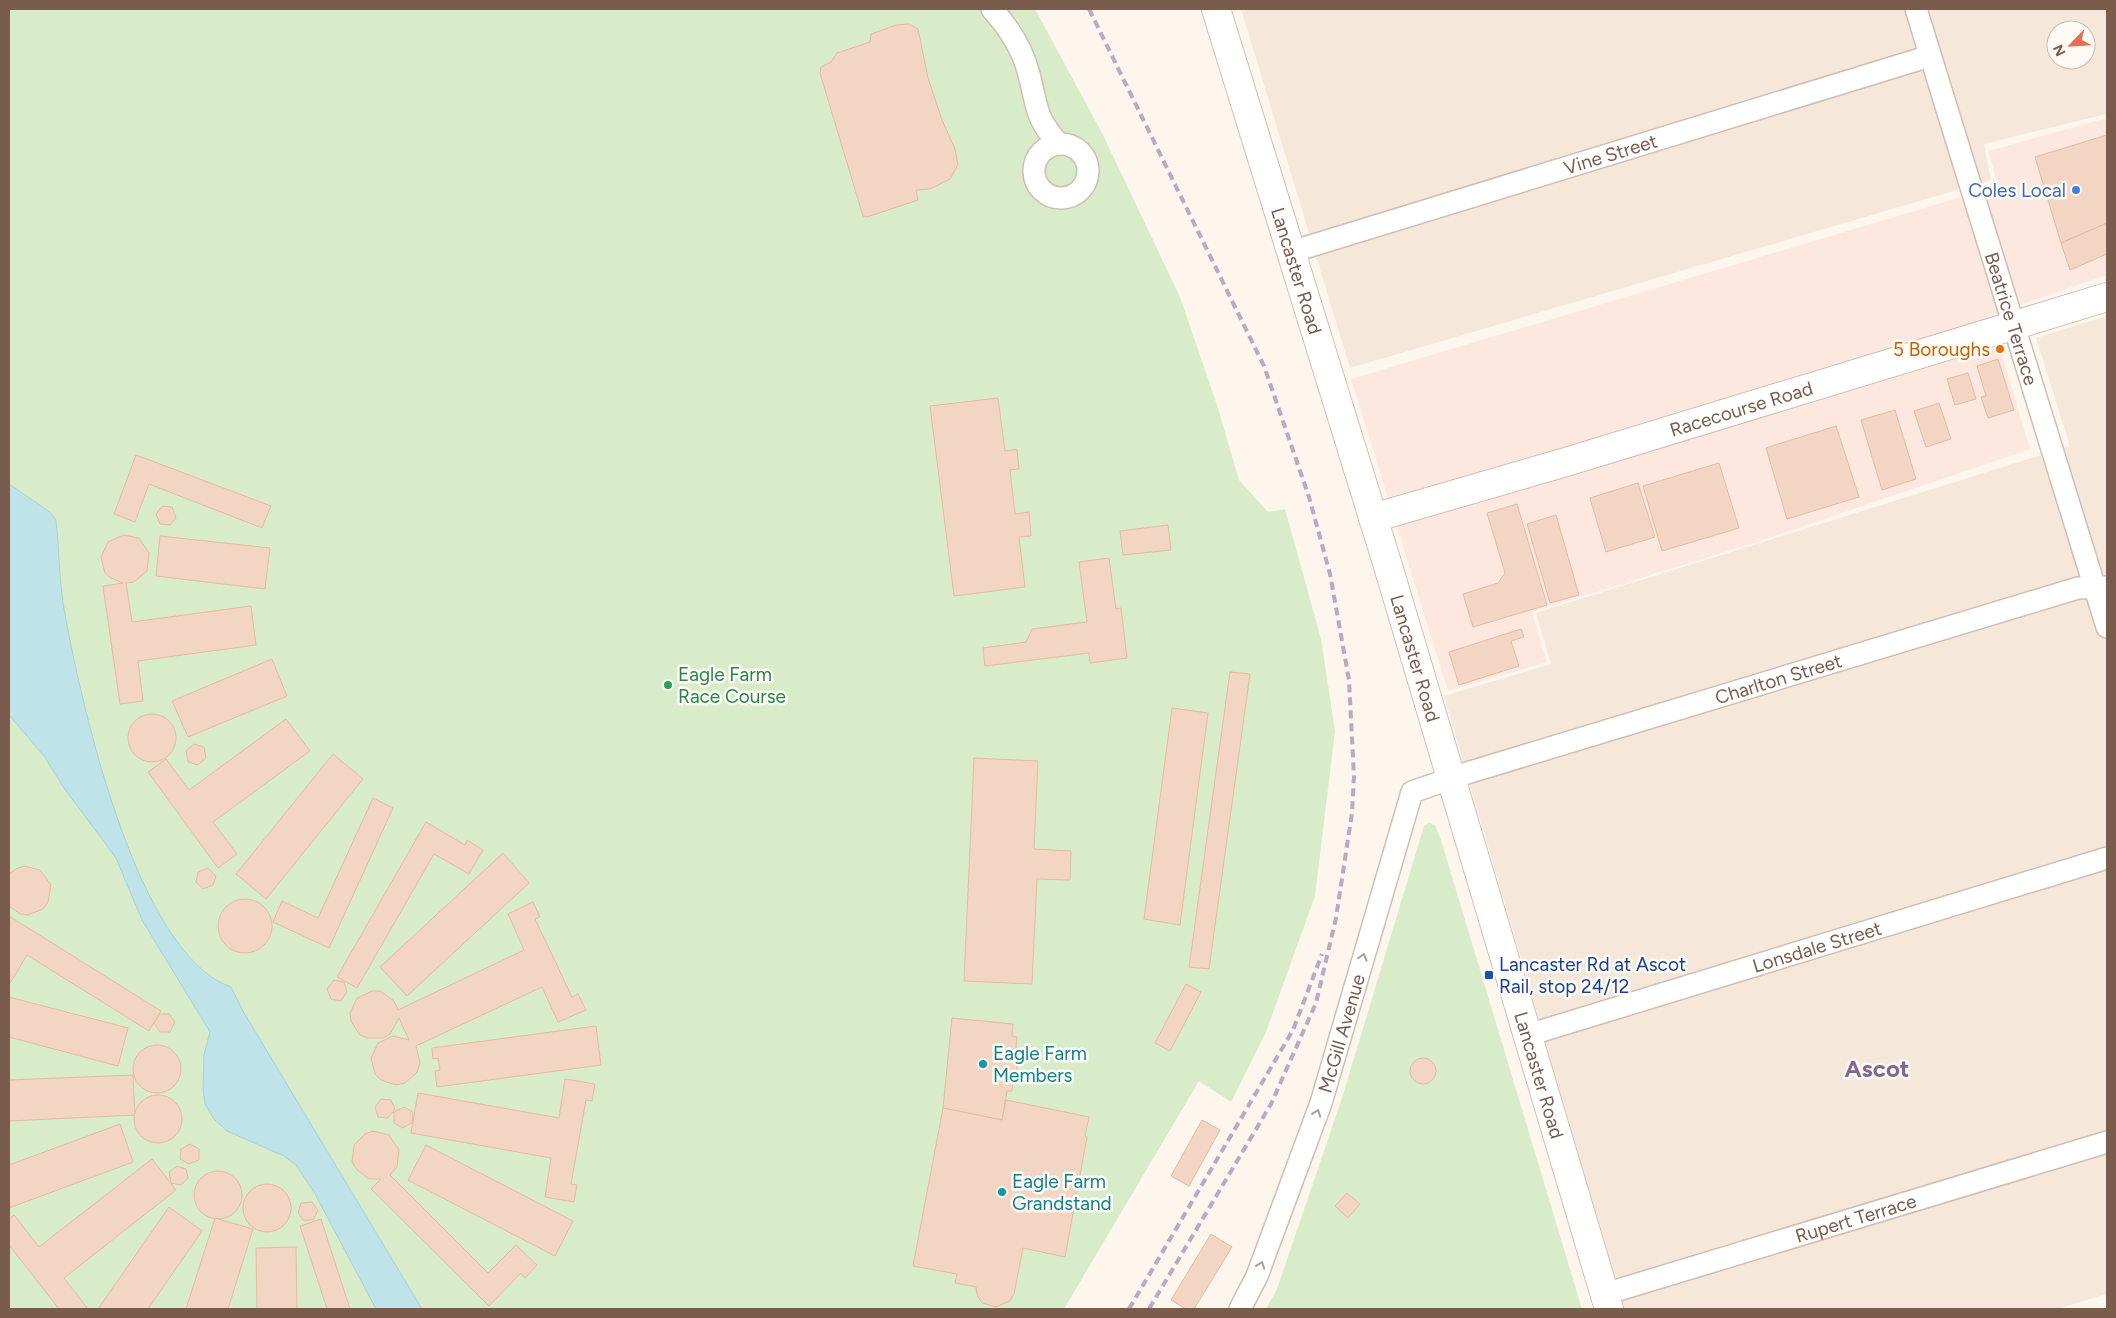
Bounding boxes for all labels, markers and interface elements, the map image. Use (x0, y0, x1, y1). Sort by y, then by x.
north arrow (2046, 20, 2096, 70)
text: N (2050, 42, 2070, 59)
street label: Vine Street (1561, 129, 1660, 179)
place label: Coles Local (1968, 179, 2066, 202)
marker: Coles Local (2070, 184, 2082, 196)
street label: Lancaster Road (1266, 205, 1327, 337)
street label: Beatrice Terrace (1980, 249, 2043, 388)
place label: 5 Boroughs (1893, 338, 1990, 361)
marker: 5 Boroughs (1994, 343, 2006, 355)
street label: Racecourse Road (1667, 376, 1815, 441)
street label: Lancaster Road (1386, 592, 1445, 724)
street label: Charlton Street (1712, 649, 1844, 709)
place label: Eagle Farm Race Course (678, 663, 786, 708)
marker: Eagle Farm Race Course (662, 679, 674, 691)
street label: Lonsdale Street (1749, 916, 1884, 977)
one-way arrow (1358, 953, 1368, 962)
place label: Lancaster Rd at Ascot Rail, stop 24/12 (1499, 953, 1686, 998)
marker: Lancaster Rd at Ascot Rail, stop 24/12 (1483, 969, 1495, 981)
street label: McGill Avenue (1313, 971, 1370, 1096)
street label: Lancaster Road (1510, 1009, 1569, 1141)
place label: Eagle Farm Members (993, 1042, 1087, 1087)
district label: Ascot (1844, 1054, 1910, 1083)
marker: Eagle Farm Members (977, 1058, 989, 1070)
one-way arrow (1311, 1109, 1321, 1118)
place label: Eagle Farm Grandstand (1012, 1170, 1112, 1215)
marker: Eagle Farm Grandstand (996, 1186, 1008, 1198)
street label: Rupert Terrace (1792, 1189, 1919, 1247)
one-way arrow (1255, 1261, 1265, 1270)

